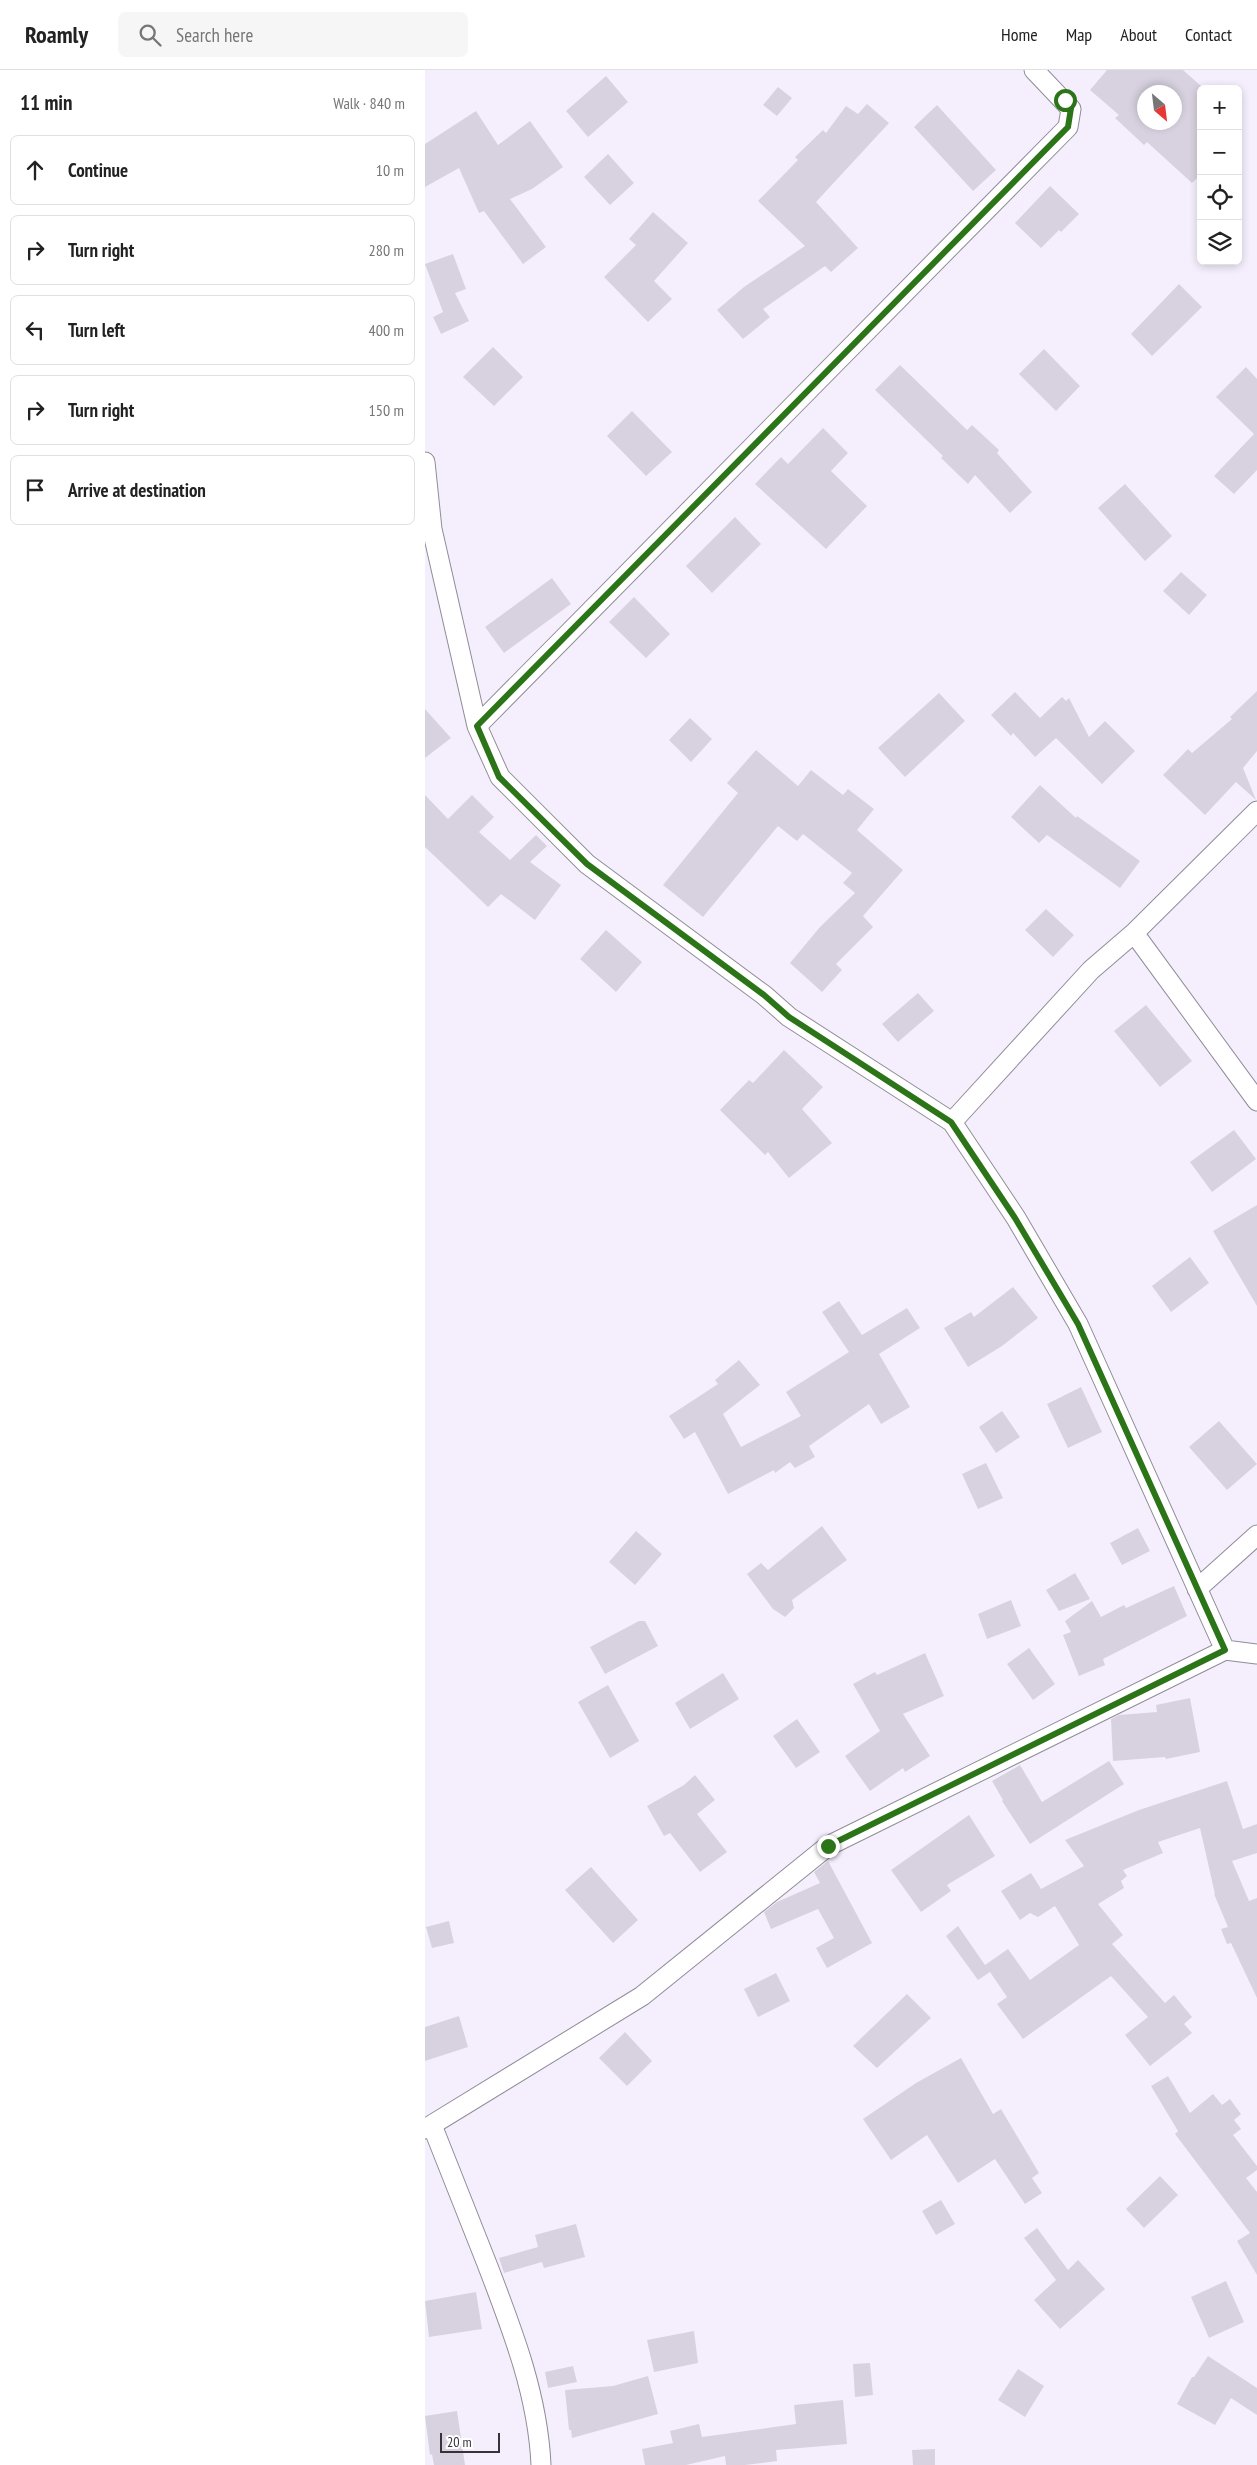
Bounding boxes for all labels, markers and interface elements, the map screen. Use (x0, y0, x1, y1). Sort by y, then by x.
search box (118, 12, 468, 57)
text: Roamly (25, 19, 88, 50)
icon: search (136, 21, 164, 49)
text: Search here (176, 23, 253, 47)
text: Home (1001, 23, 1038, 46)
text: Map (1066, 23, 1092, 46)
text: About (1120, 23, 1157, 46)
text: Contact (1185, 23, 1232, 46)
north arrow (1137, 85, 1182, 130)
map controls (1197, 85, 1242, 265)
button: + (1197, 85, 1242, 130)
text: 11 min (20, 89, 72, 116)
route start (1054, 89, 1077, 112)
text: Walk · 840 m (333, 93, 405, 113)
button: − (1197, 130, 1242, 175)
icon: ahead (21, 156, 49, 184)
text: Continue (68, 158, 128, 182)
text: 10 m (376, 160, 404, 180)
button: locate (1197, 175, 1242, 220)
button: layers (1197, 220, 1242, 265)
icon: right (21, 236, 49, 264)
text: Turn right (68, 238, 134, 262)
text: 280 m (369, 240, 404, 260)
icon: left (21, 316, 49, 344)
text: Turn left (68, 318, 125, 342)
text: 400 m (369, 320, 404, 340)
icon: right (21, 396, 49, 424)
text: Turn right (68, 398, 134, 422)
text: 150 m (369, 400, 404, 420)
icon: arrive (21, 476, 49, 504)
text: Arrive at destination (68, 478, 206, 502)
route end (817, 1835, 840, 1858)
scale bar (440, 2430, 500, 2453)
text: 20 m (447, 2433, 472, 2451)

